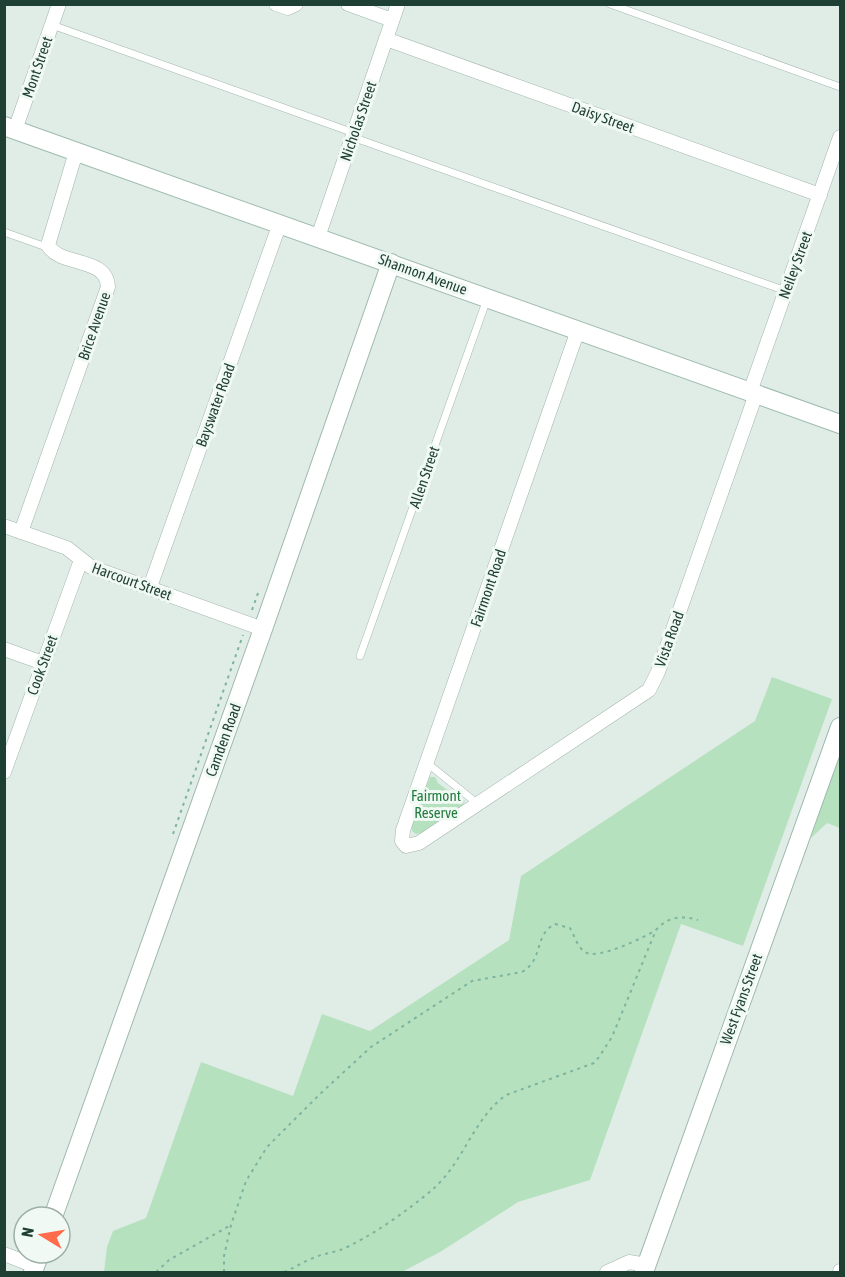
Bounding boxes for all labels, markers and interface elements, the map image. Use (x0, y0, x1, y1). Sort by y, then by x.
street label: Mont Street (19, 34, 55, 100)
street label: Nicholas Street (336, 79, 380, 163)
street label: Daisy Street (569, 98, 637, 136)
street label: Neiley Street (775, 229, 815, 301)
street label: Shannon Avenue (376, 250, 470, 298)
street label: Brice Avenue (74, 290, 114, 362)
street label: Bayswater Road (192, 361, 238, 449)
street label: Allen Street (406, 444, 442, 510)
street label: Fairmont Road (467, 547, 509, 629)
street label: Harcourt Street (90, 559, 174, 603)
street label: Vista Road (651, 609, 687, 669)
street label: Cook Street (23, 633, 61, 697)
street label: Camden Road (202, 701, 244, 779)
park label: Fairmont Reserve (411, 787, 461, 821)
street label: West Fyans Street (717, 951, 765, 1047)
north arrow (12, 1205, 72, 1265)
text: N (18, 1226, 37, 1238)

